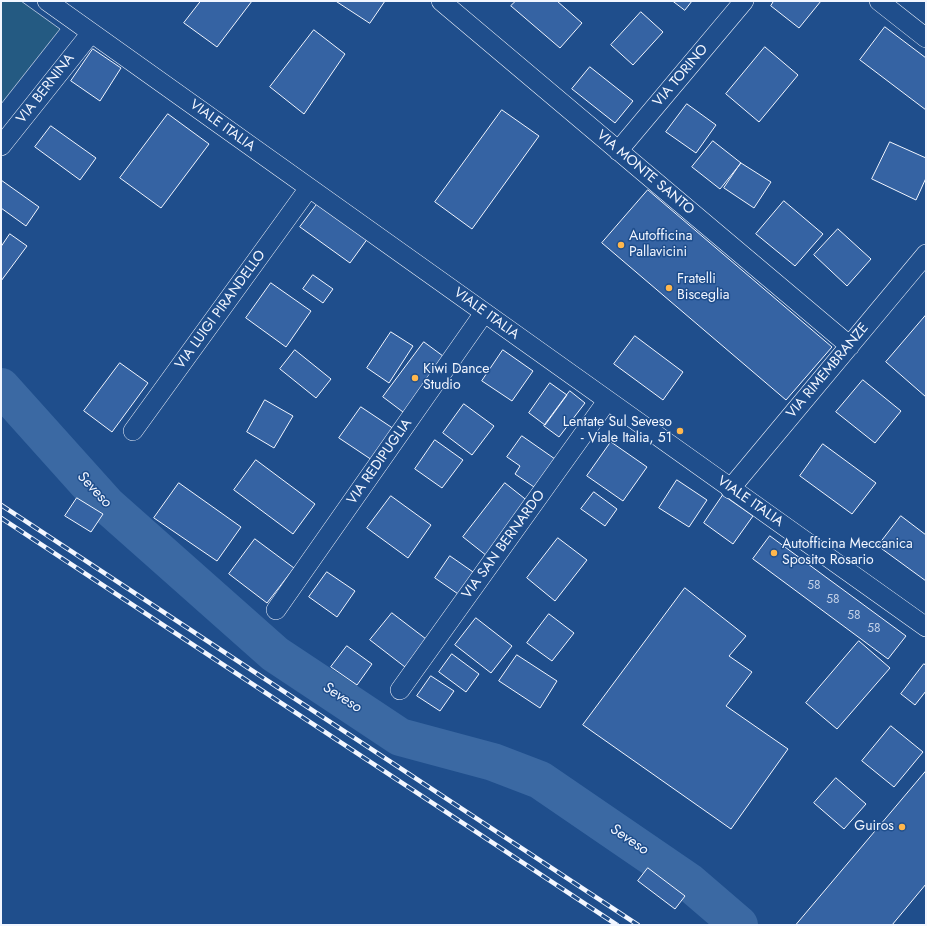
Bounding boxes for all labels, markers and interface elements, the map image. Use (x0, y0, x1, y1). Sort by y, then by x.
street label: VIA TORINO (650, 41, 712, 111)
street label: VIA BERNINA (14, 51, 78, 127)
street label: VIALE ITALIA (186, 97, 258, 155)
street label: VIA MONTE SANTO (593, 127, 697, 219)
place label: Autofficina Pallavicini (629, 229, 692, 262)
marker: Autofficina Pallavicini (616, 240, 626, 250)
street label: VIA LUIGI PIRANDELLO (172, 247, 270, 373)
place label: Fratelli Bisceglia (677, 272, 730, 304)
marker: Fratelli Bisceglia (664, 283, 674, 293)
street label: VIALE ITALIA (450, 285, 522, 343)
street label: VIA RIMEMBRANZE (783, 320, 873, 422)
place label: Kiwi Dance Studio (423, 362, 489, 394)
marker: Kiwi Dance Studio (410, 373, 420, 383)
place label: Lentate Sul Seveso - Viale Italia, 51 (563, 415, 672, 448)
street label: VIA REDIPUGLIA (344, 416, 416, 508)
marker: Lentate Sul Seveso - Viale Italia, 51 (675, 426, 685, 436)
water label: Seveso (73, 468, 115, 512)
street label: VIALE ITALIA (714, 473, 786, 531)
street label: VIA SAN BERNARDO (459, 488, 549, 602)
place label: Autofficina Meccanica Sposito Rosario (782, 537, 913, 570)
marker: Autofficina Meccanica Sposito Rosario (769, 548, 779, 558)
house number: 58 (807, 579, 821, 593)
house number: 58 (826, 593, 840, 607)
house number: 58 (847, 609, 861, 623)
house number: 58 (867, 622, 881, 636)
water label: Seveso (319, 679, 365, 717)
place label: Guiros (854, 819, 894, 835)
water label: Seveso (606, 821, 652, 859)
marker: Guiros (897, 822, 907, 832)

